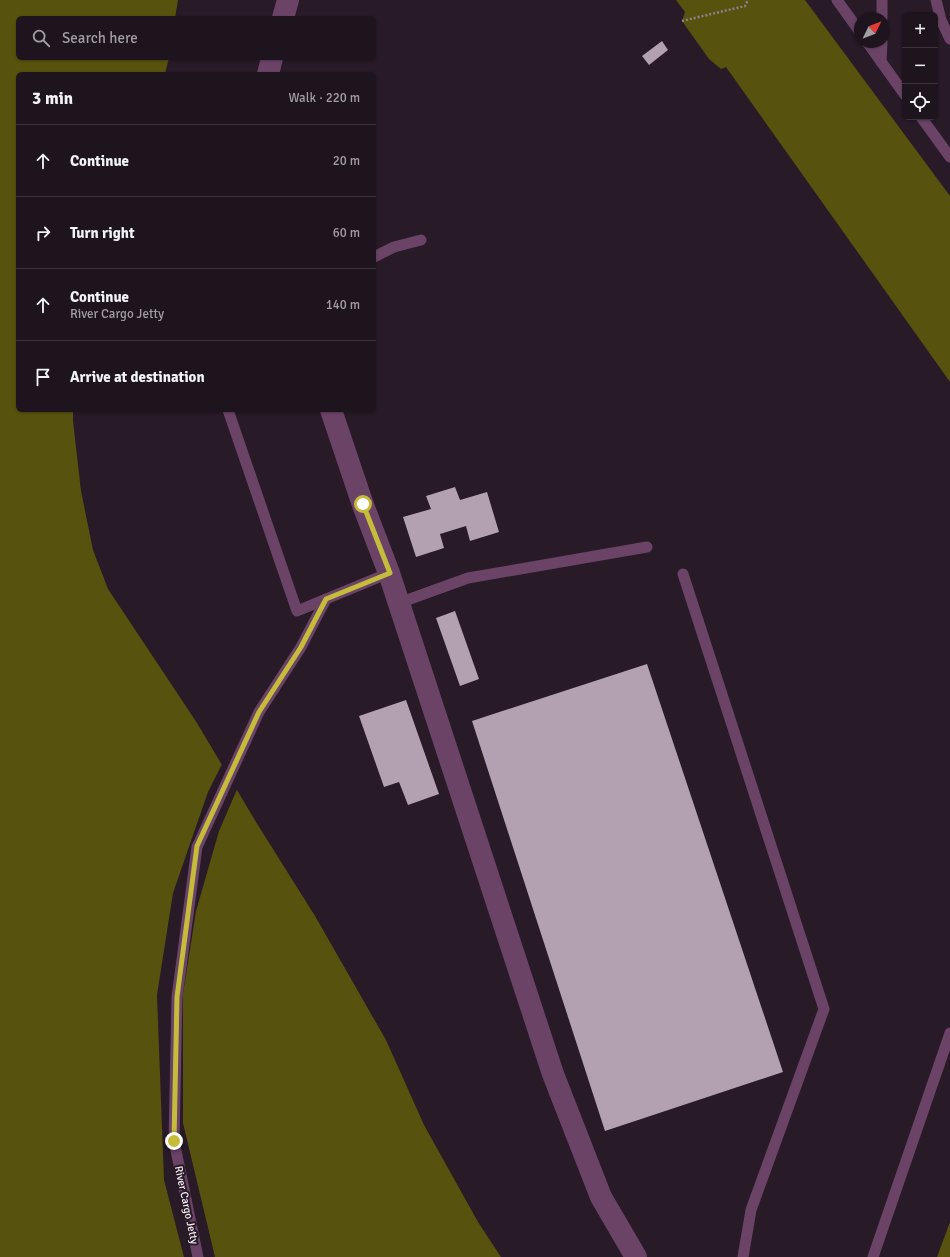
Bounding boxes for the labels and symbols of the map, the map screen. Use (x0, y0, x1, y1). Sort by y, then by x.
north arrow (854, 12, 890, 48)
route start (354, 495, 372, 513)
route end (165, 1132, 183, 1150)
street label: River Cargo Jetty (172, 1165, 201, 1246)

